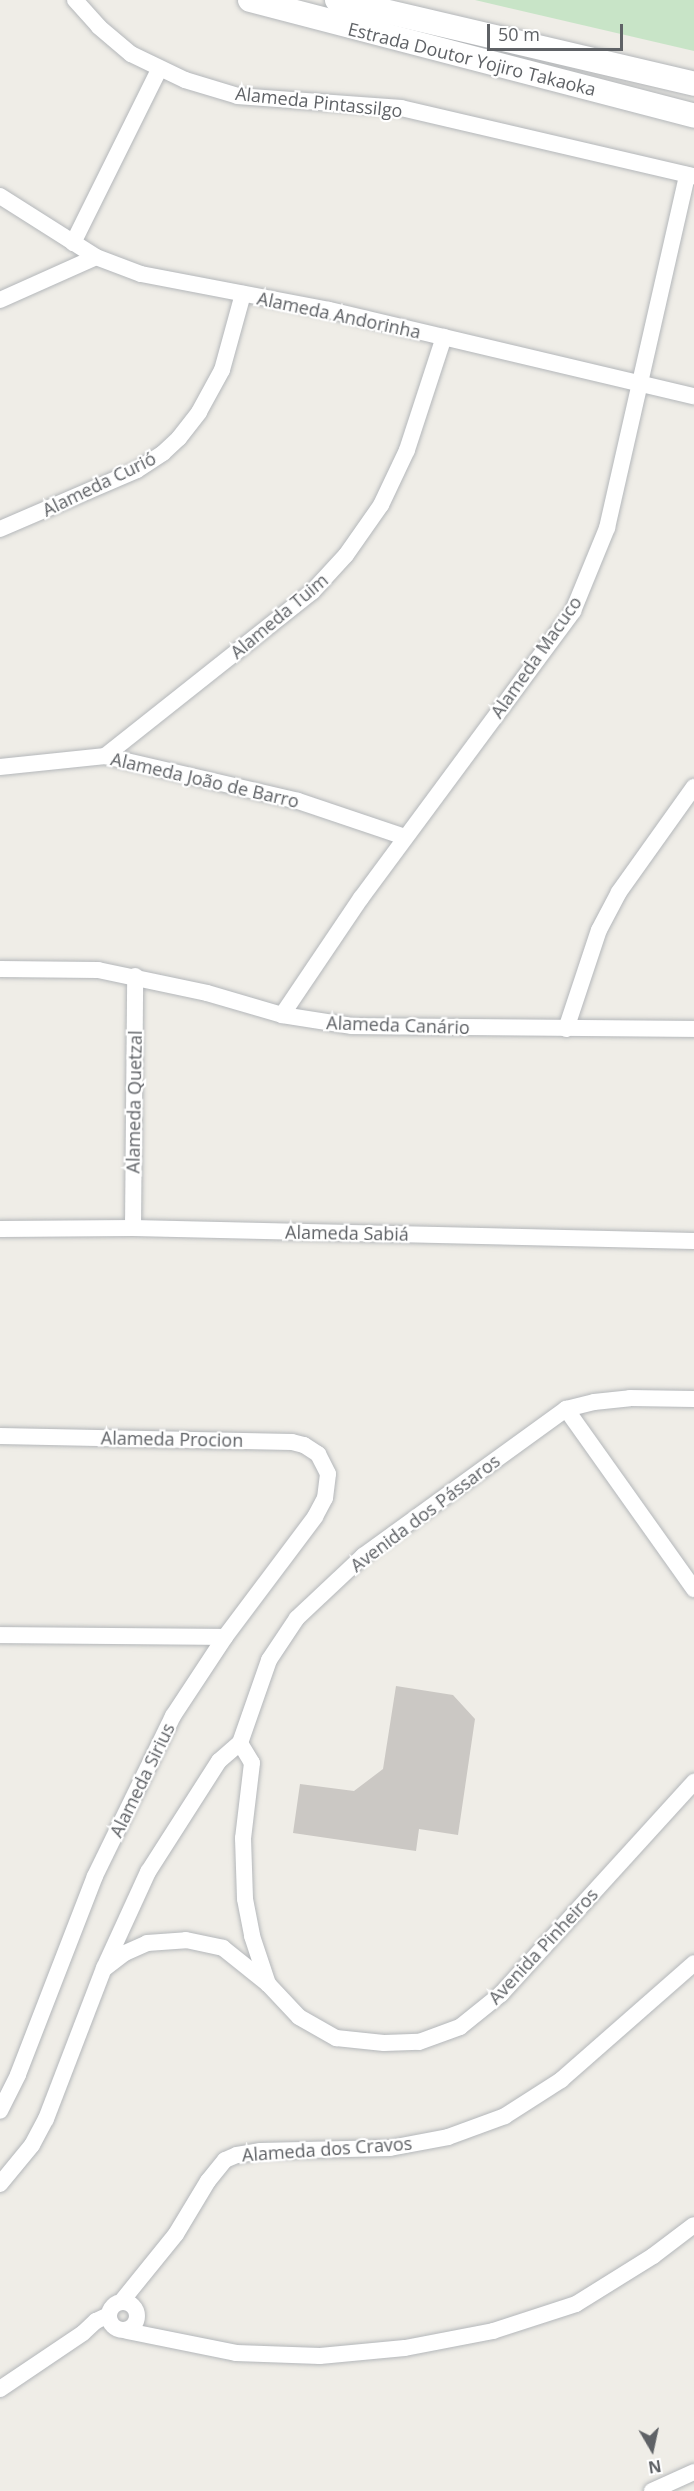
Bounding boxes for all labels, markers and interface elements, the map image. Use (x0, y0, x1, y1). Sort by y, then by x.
scale bar (490, 12, 626, 50)
street label: Estrada Doutor Yojiro Takaoka (346, 18, 598, 100)
text: 50 m (498, 22, 540, 46)
street label: Alameda Pintassilgo (234, 82, 404, 122)
street label: Alameda Andorinha (255, 287, 423, 343)
street label: Alameda Curió (39, 447, 159, 521)
street label: Alameda Tuim (226, 569, 332, 663)
street label: Alameda Macuco (486, 592, 586, 722)
street label: Alameda João de Barro (109, 748, 301, 812)
street label: Alameda Canário (326, 1012, 470, 1038)
street label: Alameda Quetzal (122, 1030, 146, 1174)
street label: Alameda Sabiá (285, 1221, 409, 1245)
street label: Alameda Procion (101, 1427, 243, 1451)
street label: Avenida dos Pássaros (346, 1450, 504, 1576)
street label: Alameda Sirius (105, 1719, 179, 1841)
street label: Avenida Pinheiros (484, 1884, 602, 2008)
street label: Alameda dos Cravos (241, 2132, 413, 2166)
north arrow (622, 2419, 682, 2479)
text: N (647, 2455, 663, 2479)

